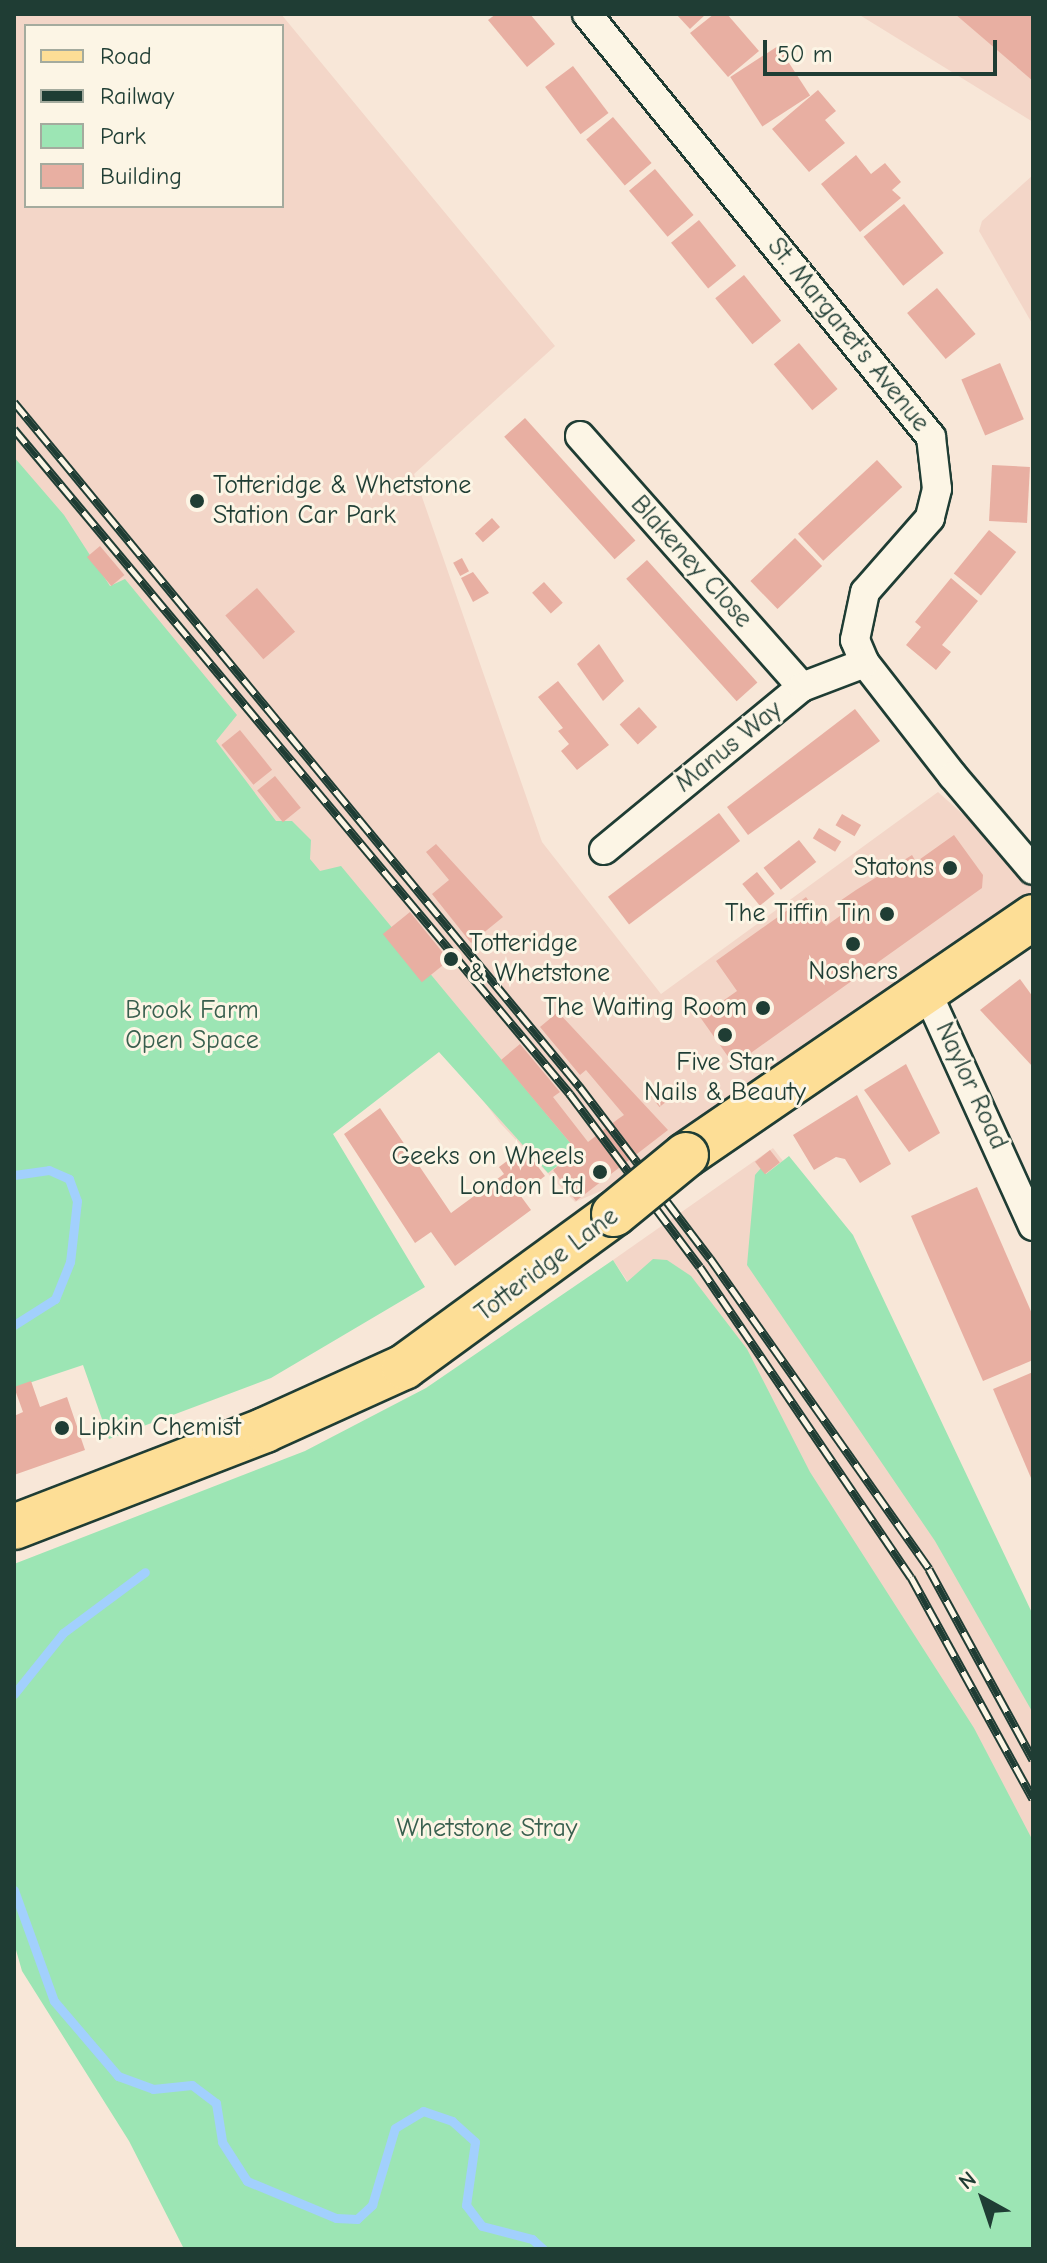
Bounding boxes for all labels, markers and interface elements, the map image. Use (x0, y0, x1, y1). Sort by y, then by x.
legend (24, 24, 284, 208)
scale bar (767, 24, 1001, 74)
text: 50 m (777, 40, 833, 68)
text: Road (100, 42, 152, 70)
text: Railway (100, 82, 174, 110)
text: Park (100, 122, 146, 150)
text: Building (100, 162, 182, 190)
street label: St. Margaret's Avenue (760, 232, 936, 438)
place label: Totteridge & Whetstone Station Car Park (213, 470, 471, 532)
street label: Blakeney Close (624, 490, 758, 634)
marker: Totteridge & Whetstone Station Car Park (188, 492, 206, 510)
street label: Manus Way (669, 695, 789, 799)
place label: Statons (854, 852, 934, 884)
marker: Statons (941, 859, 959, 877)
place label: The Tiffin Tin (725, 898, 871, 930)
marker: The Tiffin Tin (878, 905, 896, 923)
place label: Totteridge & Whetstone (469, 928, 610, 990)
marker: Noshers (844, 935, 862, 953)
marker: Totteridge & Whetstone (440, 948, 462, 970)
place label: Noshers (808, 956, 898, 988)
place label: The Waiting Room (543, 992, 747, 1024)
park label: Brook Farm Open Space (125, 995, 259, 1056)
marker: The Waiting Room (754, 999, 772, 1017)
street label: Naylor Road (928, 1017, 1014, 1155)
marker: Five Star Nails & Beauty (716, 1026, 734, 1044)
place label: Five Star Nails & Beauty (644, 1047, 806, 1108)
place label: Geeks on Wheels London Ltd (391, 1141, 584, 1202)
marker: Geeks on Wheels London Ltd (591, 1163, 609, 1181)
street label: Totteridge Lane (469, 1201, 625, 1329)
place label: Lipkin Chemist (78, 1412, 241, 1444)
marker: Lipkin Chemist (53, 1419, 71, 1437)
park label: Whetstone Stray (397, 1813, 577, 1845)
north arrow (943, 2159, 1023, 2239)
text: N (954, 2166, 981, 2195)

